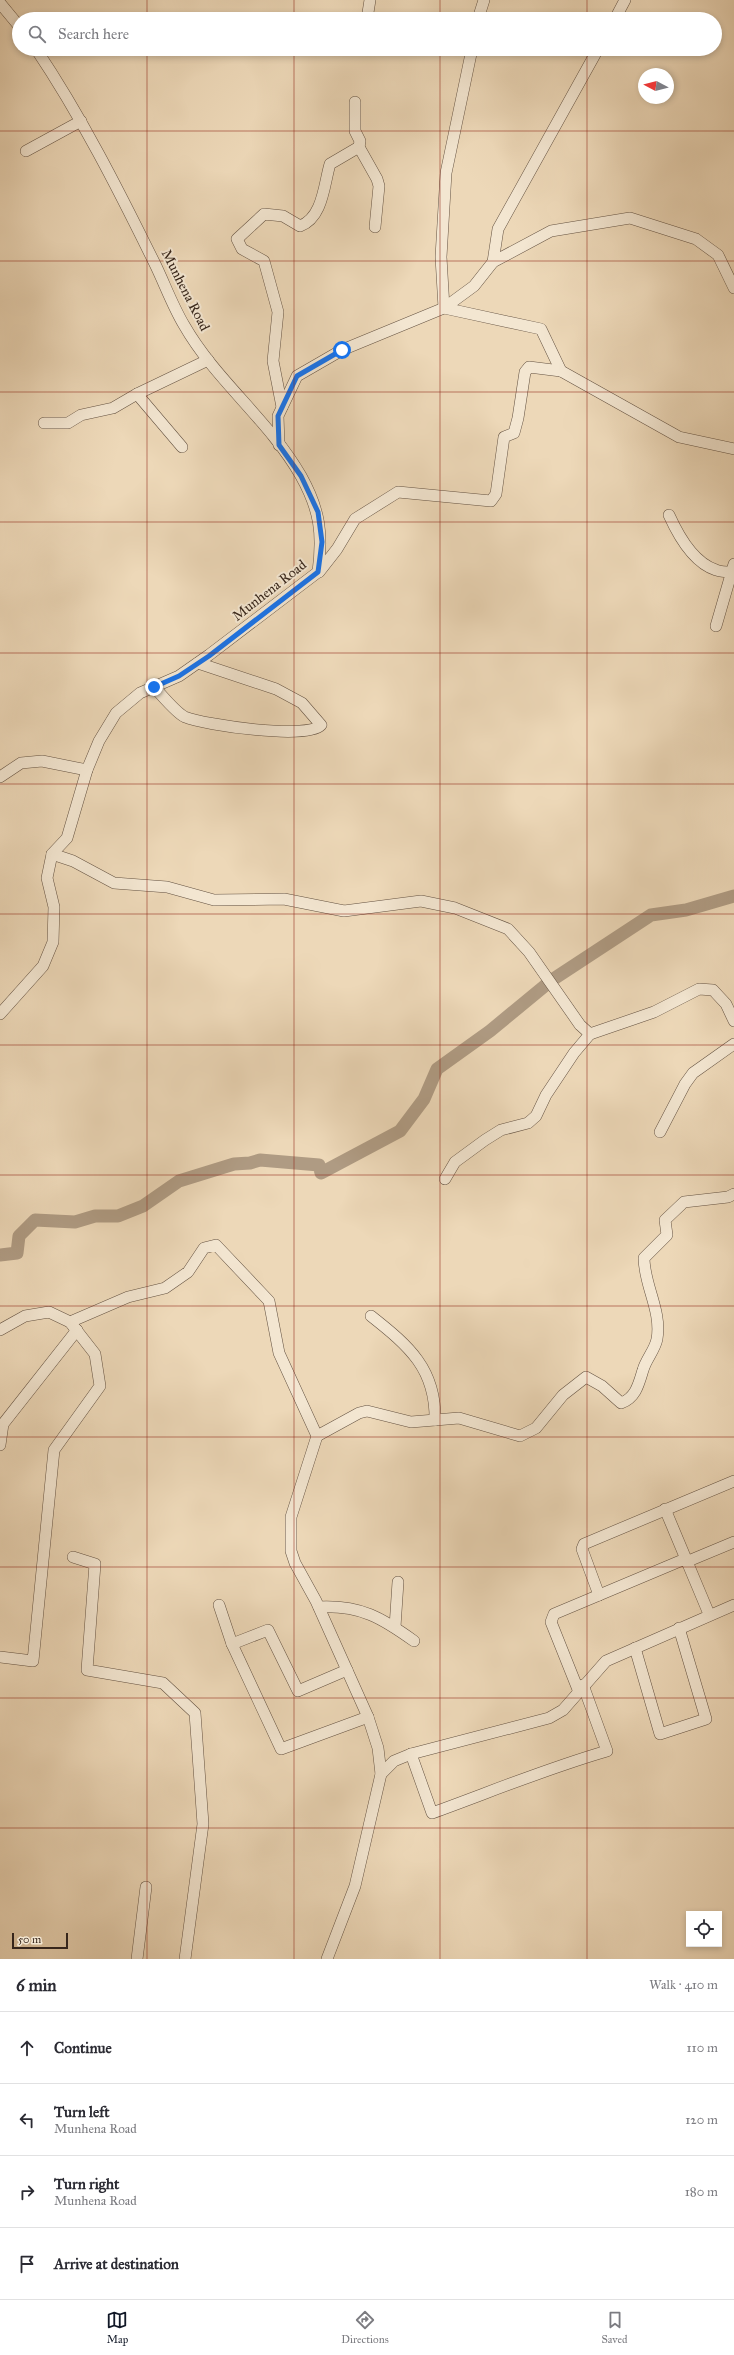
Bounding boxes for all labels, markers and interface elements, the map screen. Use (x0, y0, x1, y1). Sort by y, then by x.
search box (12, 12, 722, 56)
icon: search (26, 23, 48, 45)
text: Search here (58, 25, 129, 43)
north arrow (638, 68, 674, 104)
street label: Munhena Road (158, 247, 213, 334)
route start (333, 341, 351, 359)
street label: Munhena Road (229, 556, 310, 625)
route end (145, 678, 163, 696)
map controls (686, 1911, 722, 1947)
button: locate (686, 1911, 722, 1947)
scale bar (12, 1931, 68, 1950)
text: 50 m (18, 1933, 41, 1946)
text: 6 min (16, 1975, 57, 1996)
text: Walk · 410 m (649, 1977, 718, 1993)
icon: ahead (16, 2037, 38, 2059)
text: Continue (54, 2039, 112, 2057)
text: 110 m (686, 2040, 718, 2056)
text: Turn left (54, 2103, 110, 2121)
icon: left (16, 2109, 38, 2131)
text: 120 m (685, 2112, 718, 2128)
text: Munhena Road (54, 2121, 137, 2137)
text: Turn right (54, 2175, 119, 2193)
icon: right (16, 2181, 38, 2203)
text: 180 m (685, 2184, 718, 2200)
text: Munhena Road (54, 2193, 137, 2209)
icon: arrive (16, 2253, 38, 2275)
text: Arrive at destination (54, 2255, 179, 2273)
tab: Map (106, 2309, 128, 2346)
tab: Directions (341, 2309, 389, 2346)
tab: Saved (601, 2309, 628, 2346)

